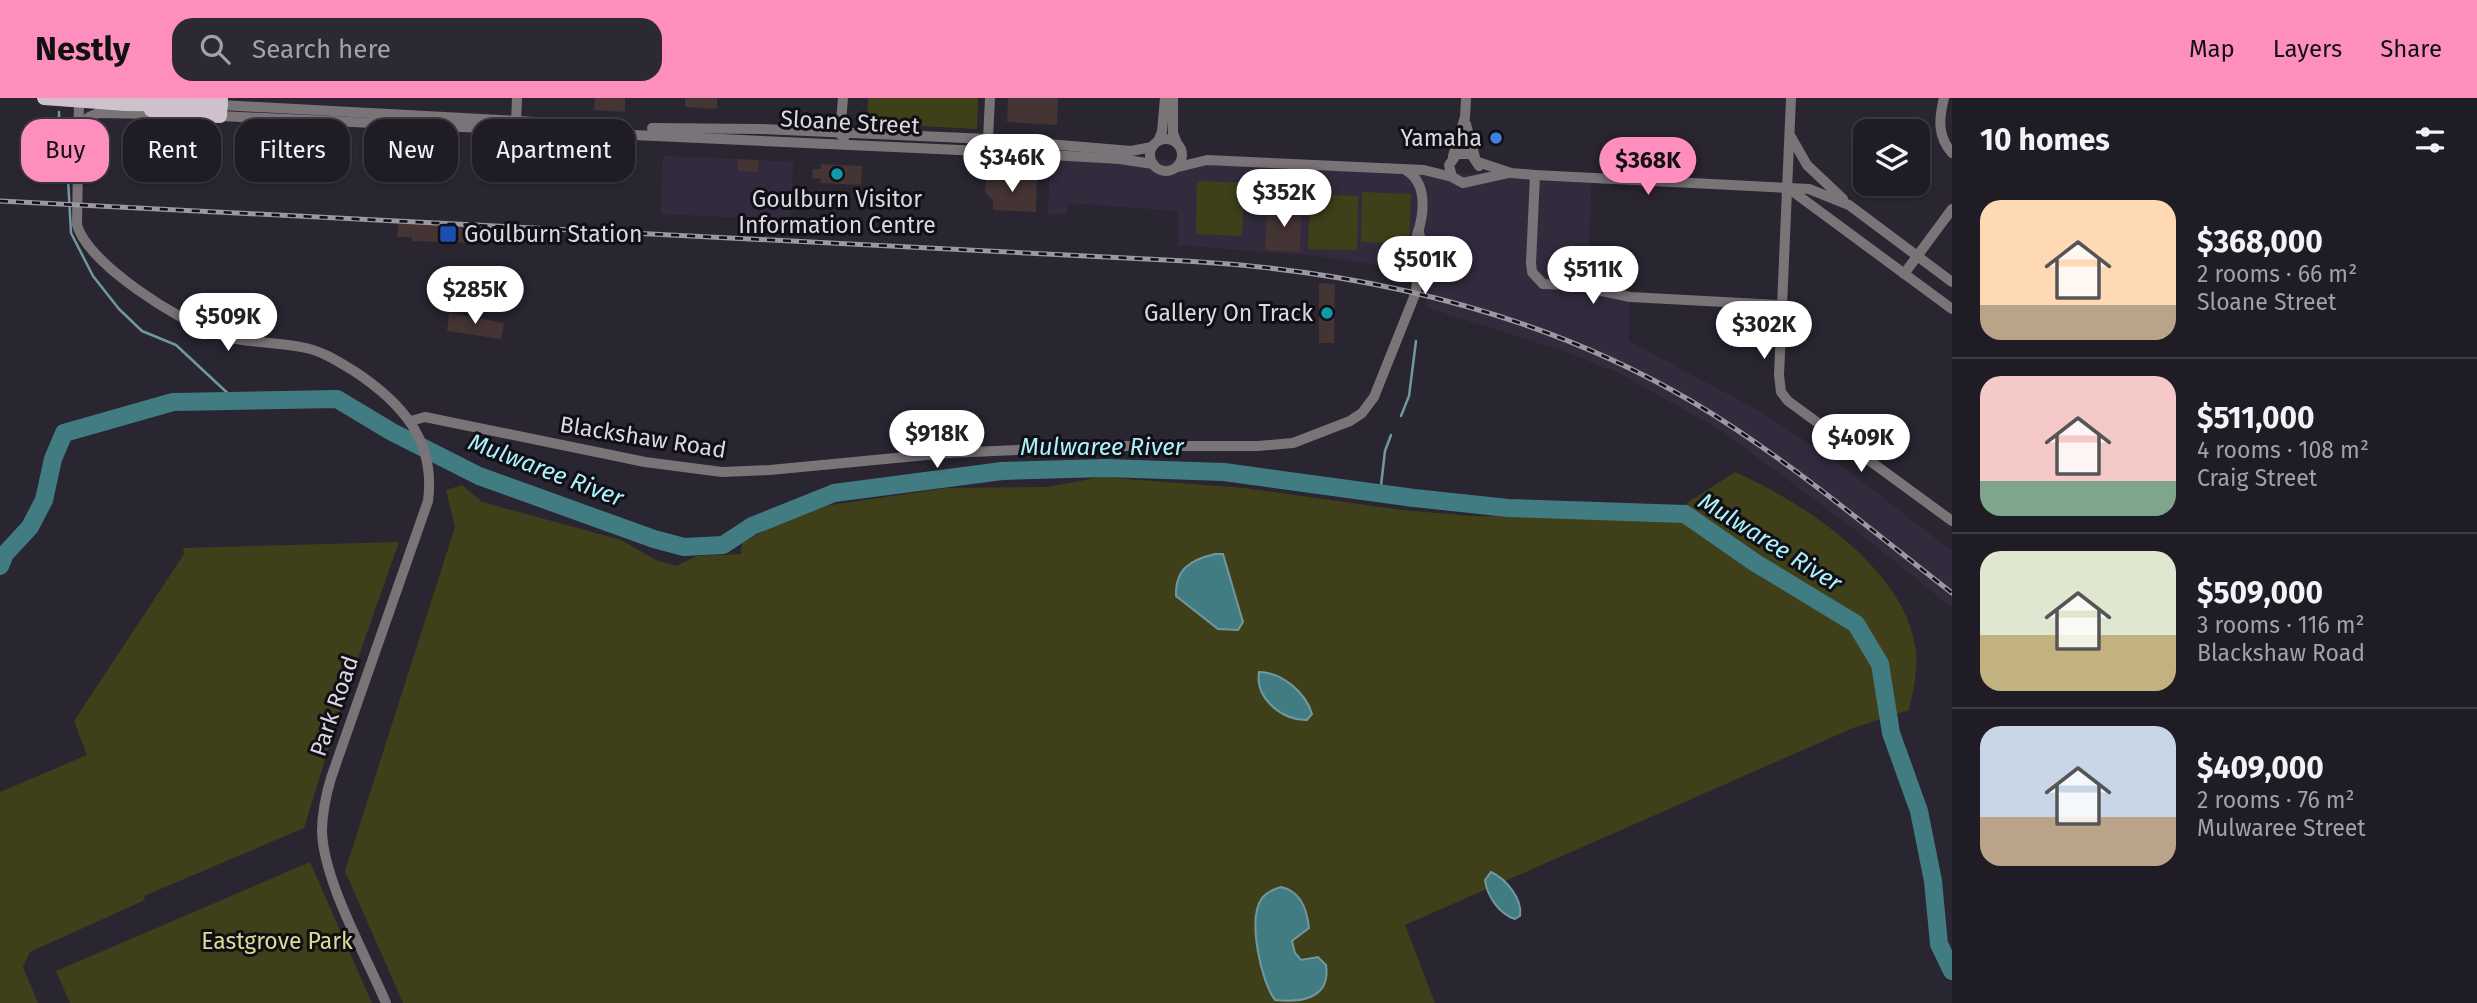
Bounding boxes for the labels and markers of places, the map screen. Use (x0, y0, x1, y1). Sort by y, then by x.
place label: Yamaha (1400, 124, 1482, 152)
marker: Yamaha (1488, 130, 1504, 146)
pin: $346K (963, 134, 1061, 194)
pin: $368K (1599, 138, 1697, 197)
marker: Goulburn Visitor Information Centre (829, 166, 845, 182)
pin: $352K (1235, 170, 1333, 229)
place label: Goulburn Visitor Information Centre (738, 185, 936, 239)
place label: Goulburn Station (464, 220, 642, 248)
marker: Goulburn Station (438, 224, 458, 244)
pin: $501K (1376, 236, 1474, 296)
pin: $511K (1544, 246, 1642, 306)
pin: $285K (426, 266, 524, 326)
pin: $509K (179, 294, 277, 353)
place label: Gallery On Track (1144, 299, 1313, 327)
pin: $302K (1715, 302, 1813, 361)
marker: Gallery On Track (1319, 305, 1335, 321)
pin: $918K (888, 410, 986, 470)
pin: $409K (1812, 414, 1910, 474)

